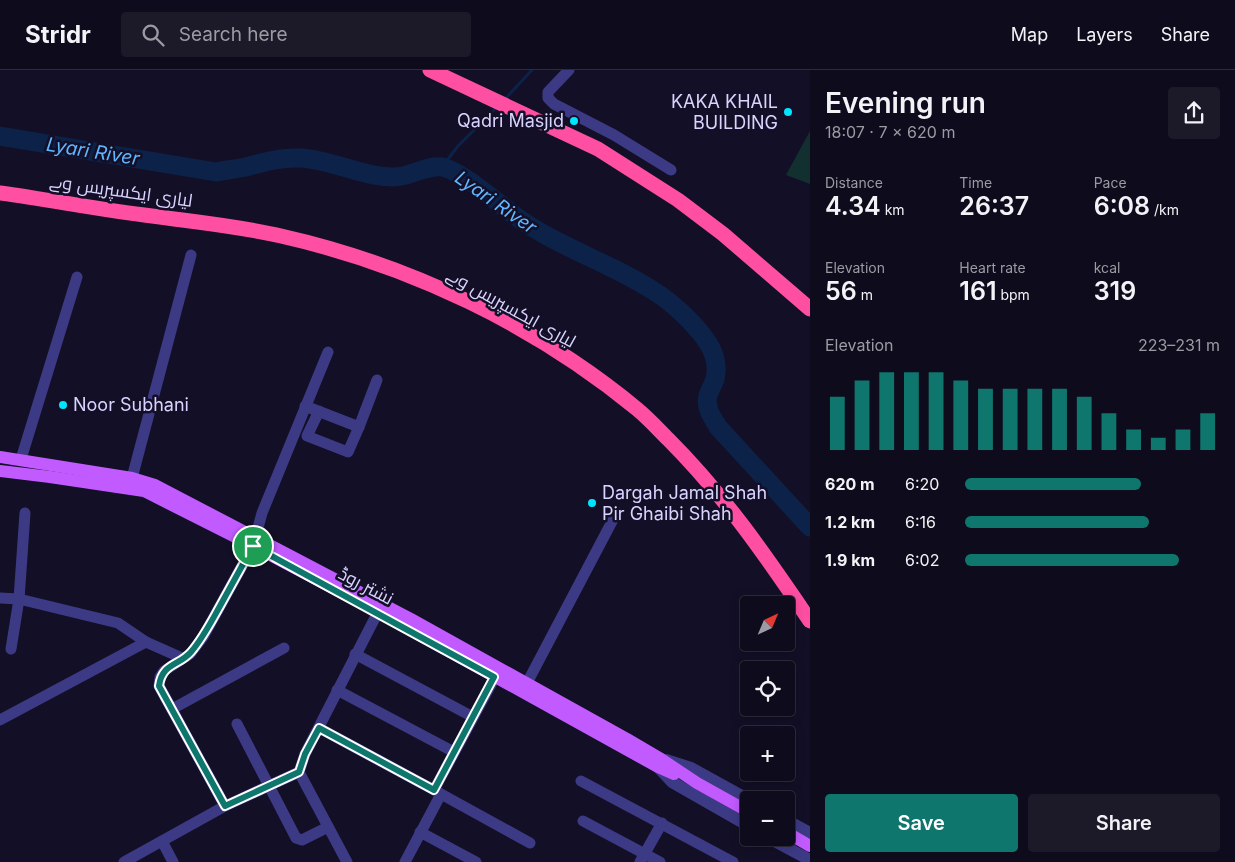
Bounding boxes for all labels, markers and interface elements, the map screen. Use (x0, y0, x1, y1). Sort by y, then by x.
search box (121, 12, 471, 57)
text: Stridr (25, 20, 91, 49)
icon: search (139, 21, 167, 49)
text: Search here (179, 23, 287, 46)
text: Map (1011, 24, 1048, 45)
text: Layers (1076, 24, 1133, 45)
text: Share (1161, 24, 1210, 45)
text: Evening run (825, 86, 986, 120)
button: share (1168, 87, 1220, 139)
place label: KAKA KHAIL BUILDING (671, 91, 778, 133)
marker: KAKA KHAIL BUILDING (782, 106, 794, 118)
place label: Qadri Masjid (457, 110, 564, 131)
marker: Qadri Masjid (568, 115, 580, 127)
text: 18:07 · 7 × 620 m (825, 122, 955, 142)
water label: Lyari River (45, 133, 142, 170)
water label: Lyari River (451, 166, 542, 239)
street label: لیاری ایکسپریس وے (48, 170, 194, 213)
text: Distance (825, 174, 883, 191)
text: Time (959, 174, 992, 191)
text: Pace (1094, 174, 1127, 191)
text: 4.34 (825, 191, 881, 221)
text: 26:37 (959, 191, 1029, 221)
text: 6:08 (1094, 191, 1150, 221)
text: km (881, 201, 905, 218)
text: /km (1150, 201, 1179, 218)
text: Elevation (825, 259, 885, 276)
text: Heart rate (959, 259, 1026, 276)
text: kcal (1094, 259, 1120, 276)
street label: لیاری ایکسپریس وے (442, 263, 579, 353)
text: 56 (825, 276, 857, 306)
text: 161 (959, 276, 996, 306)
text: 319 (1094, 276, 1136, 306)
text: m (857, 286, 873, 303)
text: bpm (996, 286, 1030, 303)
text: Elevation (825, 335, 894, 355)
text: 223–231 m (1138, 335, 1220, 355)
place label: Noor Subhani (73, 394, 189, 415)
marker: Noor Subhani (57, 399, 69, 411)
text: 620 m (825, 474, 875, 494)
text: 6:20 (905, 474, 939, 494)
place label: Dargah Jamal Shah Pir Ghaibi Shah (602, 482, 767, 524)
marker: Dargah Jamal Shah Pir Ghaibi Shah (586, 497, 598, 509)
text: 1.2 km (825, 512, 875, 532)
text: 6:16 (905, 512, 936, 532)
pin (232, 525, 274, 567)
icon: arrive (239, 532, 267, 560)
text: 1.9 km (825, 550, 875, 570)
text: 6:02 (905, 550, 939, 570)
street label: نشتر روڈ (335, 562, 397, 610)
north arrow (740, 596, 795, 651)
map controls (740, 596, 795, 846)
button: locate (740, 661, 795, 716)
button: + (740, 726, 795, 781)
button: − (740, 791, 795, 846)
button: Save (825, 794, 1018, 852)
button: Share (1028, 794, 1220, 852)

